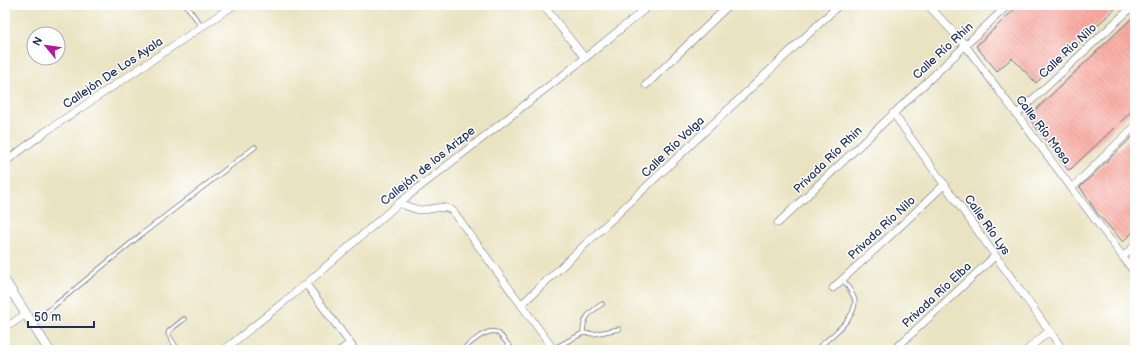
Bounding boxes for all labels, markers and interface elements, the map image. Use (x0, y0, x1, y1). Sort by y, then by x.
street label: Calle Río Rhin (910, 19, 976, 83)
street label: Calle Rio Nilo (1036, 20, 1100, 82)
north arrow (26, 26, 66, 66)
street label: Callejón De Los Ayala (60, 34, 166, 112)
text: N (30, 35, 45, 48)
street label: Calle Río Mosa (1012, 93, 1074, 168)
street label: Calle Río Volga (638, 113, 708, 181)
street label: Callejón de los Arizpe (378, 123, 478, 209)
street label: Privada Río Rhin (790, 123, 866, 197)
street label: Calle Río Lys (961, 192, 1013, 258)
street label: Privada Río Nilo (845, 193, 919, 263)
street label: Privada Río Elba (899, 259, 975, 331)
scale bar (28, 303, 94, 329)
text: 50 m (34, 310, 61, 325)

